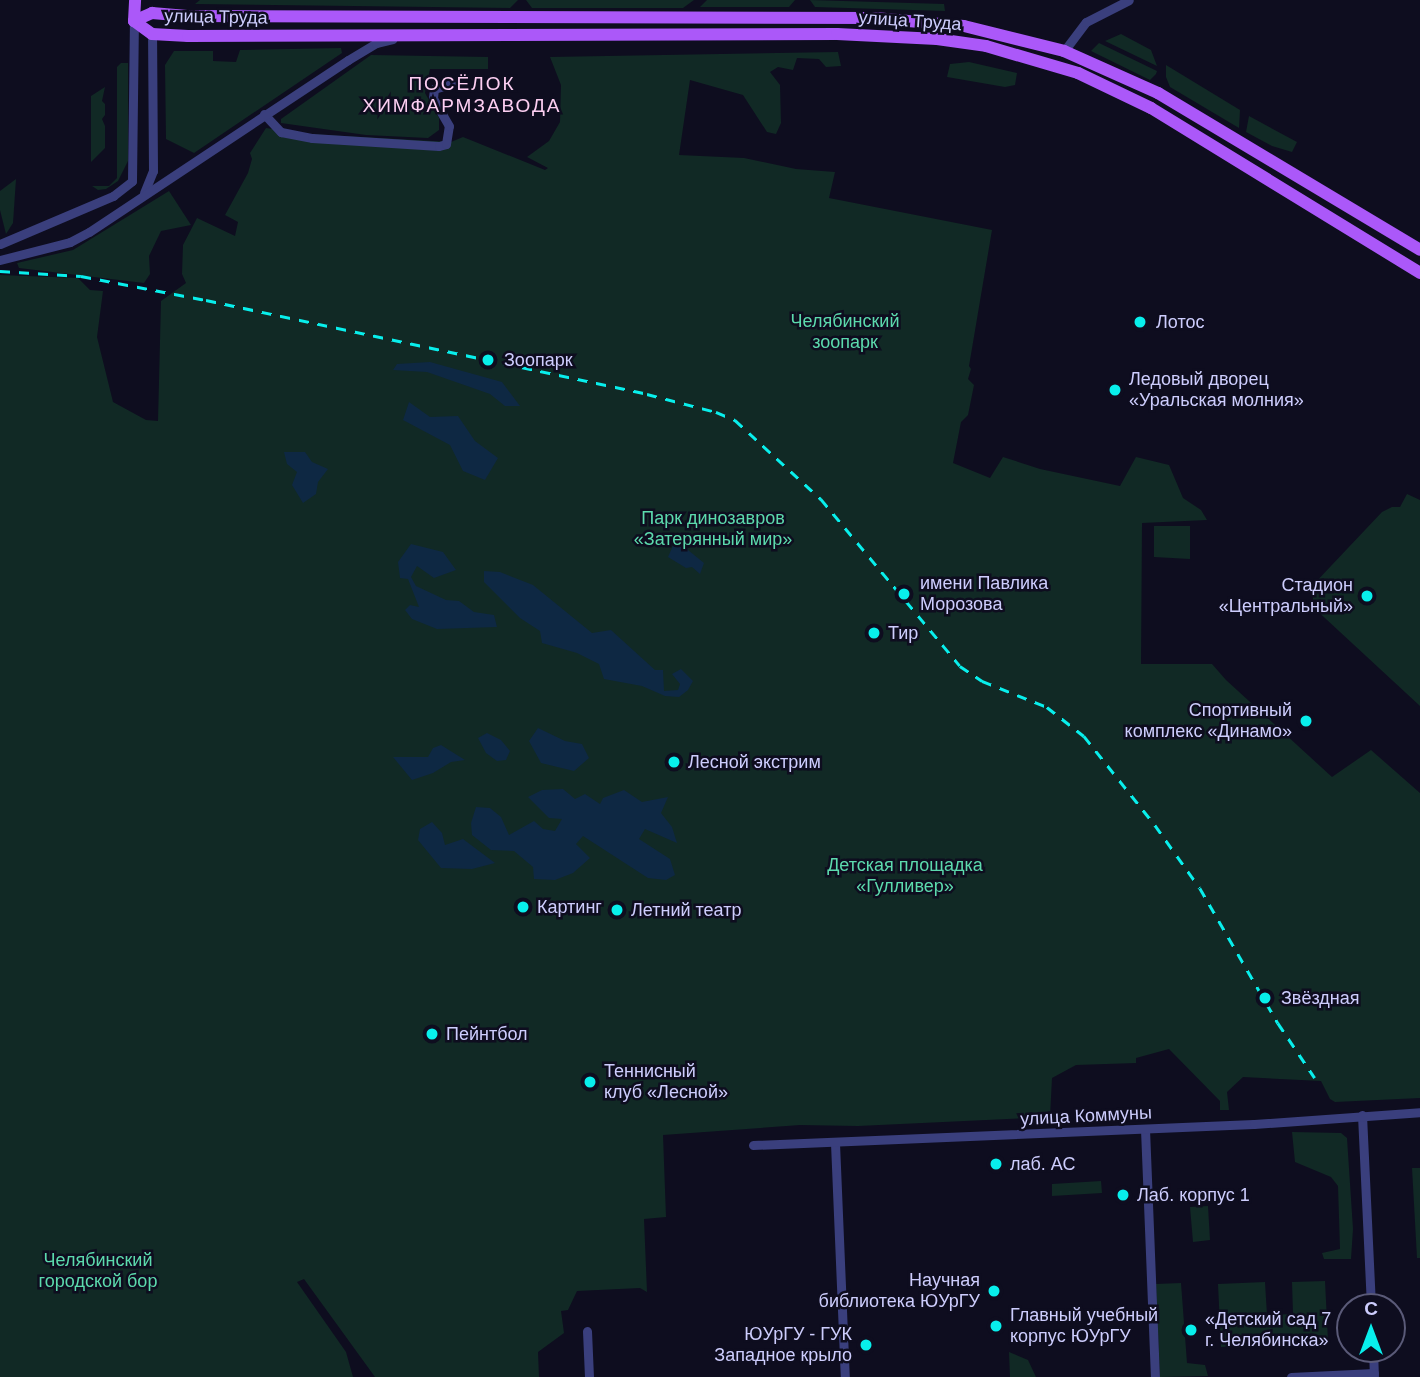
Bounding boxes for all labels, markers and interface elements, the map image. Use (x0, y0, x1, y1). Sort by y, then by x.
street label: улица Труда (164, 5, 268, 29)
street label: улица Труда (858, 7, 962, 35)
district label: ПОСЁЛОК ХИМФАРМЗАВОДА (364, 73, 560, 117)
park label: Челябинский зоопарк (791, 311, 899, 354)
place label: Лотос (1156, 311, 1204, 333)
marker: Лотос (1130, 312, 1150, 332)
place label: Зоопарк (504, 349, 573, 371)
marker: Зоопарк (478, 350, 498, 370)
place label: Ледовый дворец «Уральская молния» (1129, 369, 1304, 412)
marker: Ледовый дворец «Уральская молния» (1107, 382, 1123, 398)
park label: Парк динозавров «Затерянный мир» (634, 508, 792, 550)
place label: имени Павлика Морозова (920, 573, 1048, 616)
place label: Стадион «Центральный» (1219, 575, 1353, 618)
marker: имени Павлика Морозова (894, 584, 914, 604)
marker: Стадион «Центральный» (1359, 588, 1375, 604)
place label: Тир (888, 622, 918, 644)
marker: Тир (866, 625, 882, 641)
place label: Спортивный комплекс «Динамо» (1125, 700, 1292, 742)
marker: Спортивный комплекс «Динамо» (1298, 713, 1314, 729)
place label: Лесной экстрим (688, 751, 821, 773)
marker: Лесной экстрим (666, 754, 682, 770)
park label: Детская площадка «Гулливер» (827, 855, 983, 898)
place label: Картинг (537, 896, 602, 918)
marker: Картинг (515, 899, 531, 915)
place label: Летний театр (631, 899, 741, 921)
marker: Летний театр (609, 902, 625, 918)
place label: Звёздная (1281, 987, 1360, 1009)
marker: Звёздная (1255, 988, 1275, 1008)
place label: Пейнтбол (446, 1023, 528, 1045)
marker: Пейнтбол (424, 1026, 440, 1042)
place label: Теннисный клуб «Лесной» (604, 1061, 728, 1104)
marker: Теннисный клуб «Лесной» (582, 1074, 598, 1090)
street label: улица Коммуны (1020, 1102, 1152, 1130)
place label: лаб. АС (1010, 1153, 1075, 1175)
marker: лаб. АС (988, 1156, 1004, 1172)
place label: Лаб. корпус 1 (1137, 1184, 1250, 1206)
marker: Лаб. корпус 1 (1115, 1187, 1131, 1203)
park label: Челябинский городской бор (39, 1250, 157, 1292)
place label: Научная библиотека ЮУрГУ (819, 1270, 980, 1312)
marker: Научная библиотека ЮУрГУ (986, 1283, 1002, 1299)
north arrow (1336, 1293, 1406, 1363)
text: С (1364, 1298, 1378, 1319)
place label: Главный учебный корпус ЮУрГУ (1010, 1305, 1158, 1348)
place label: «Детский сад 7 г. Челябинска» (1205, 1309, 1331, 1352)
marker: Главный учебный корпус ЮУрГУ (988, 1318, 1004, 1334)
marker: «Детский сад 7 г. Челябинска» (1183, 1322, 1199, 1338)
place label: ЮУрГУ - ГУК Западное крыло (714, 1324, 852, 1366)
marker: ЮУрГУ - ГУК Западное крыло (858, 1337, 874, 1353)

